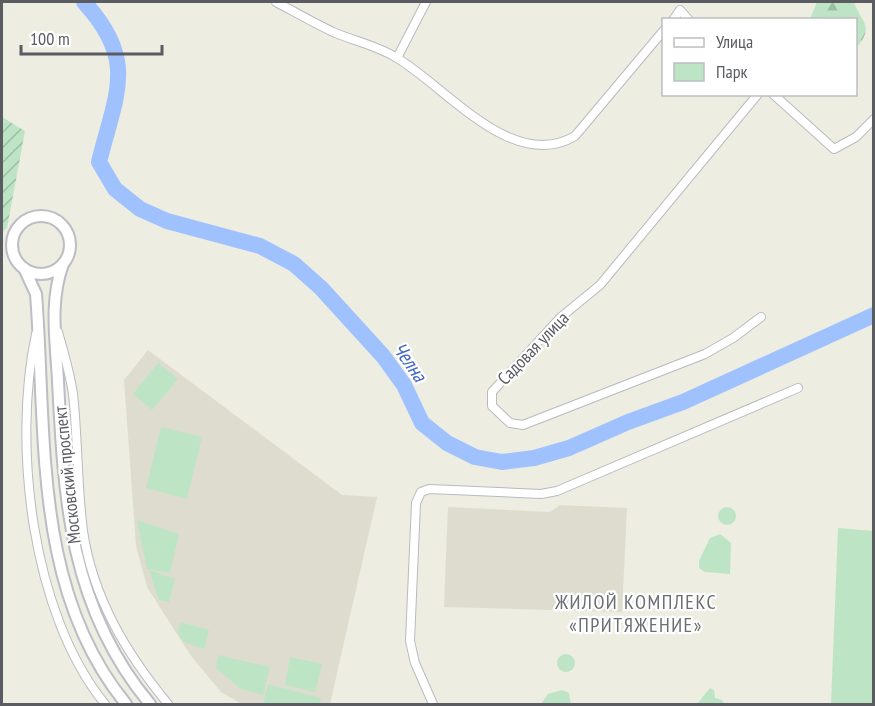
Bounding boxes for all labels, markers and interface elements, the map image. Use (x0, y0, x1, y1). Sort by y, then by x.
scale bar (21, 18, 162, 56)
legend (662, 18, 857, 96)
text: 100 m (30, 27, 70, 50)
text: Улица (716, 30, 753, 53)
text: Парк (716, 60, 747, 83)
street label: Садовая улица (492, 306, 574, 390)
water label: Челна (387, 337, 433, 388)
street label: Московский проспект (48, 405, 86, 545)
district label: ЖИЛОЙ КОМПЛЕКС «ПРИТЯЖЕНИЕ» (554, 589, 717, 638)

